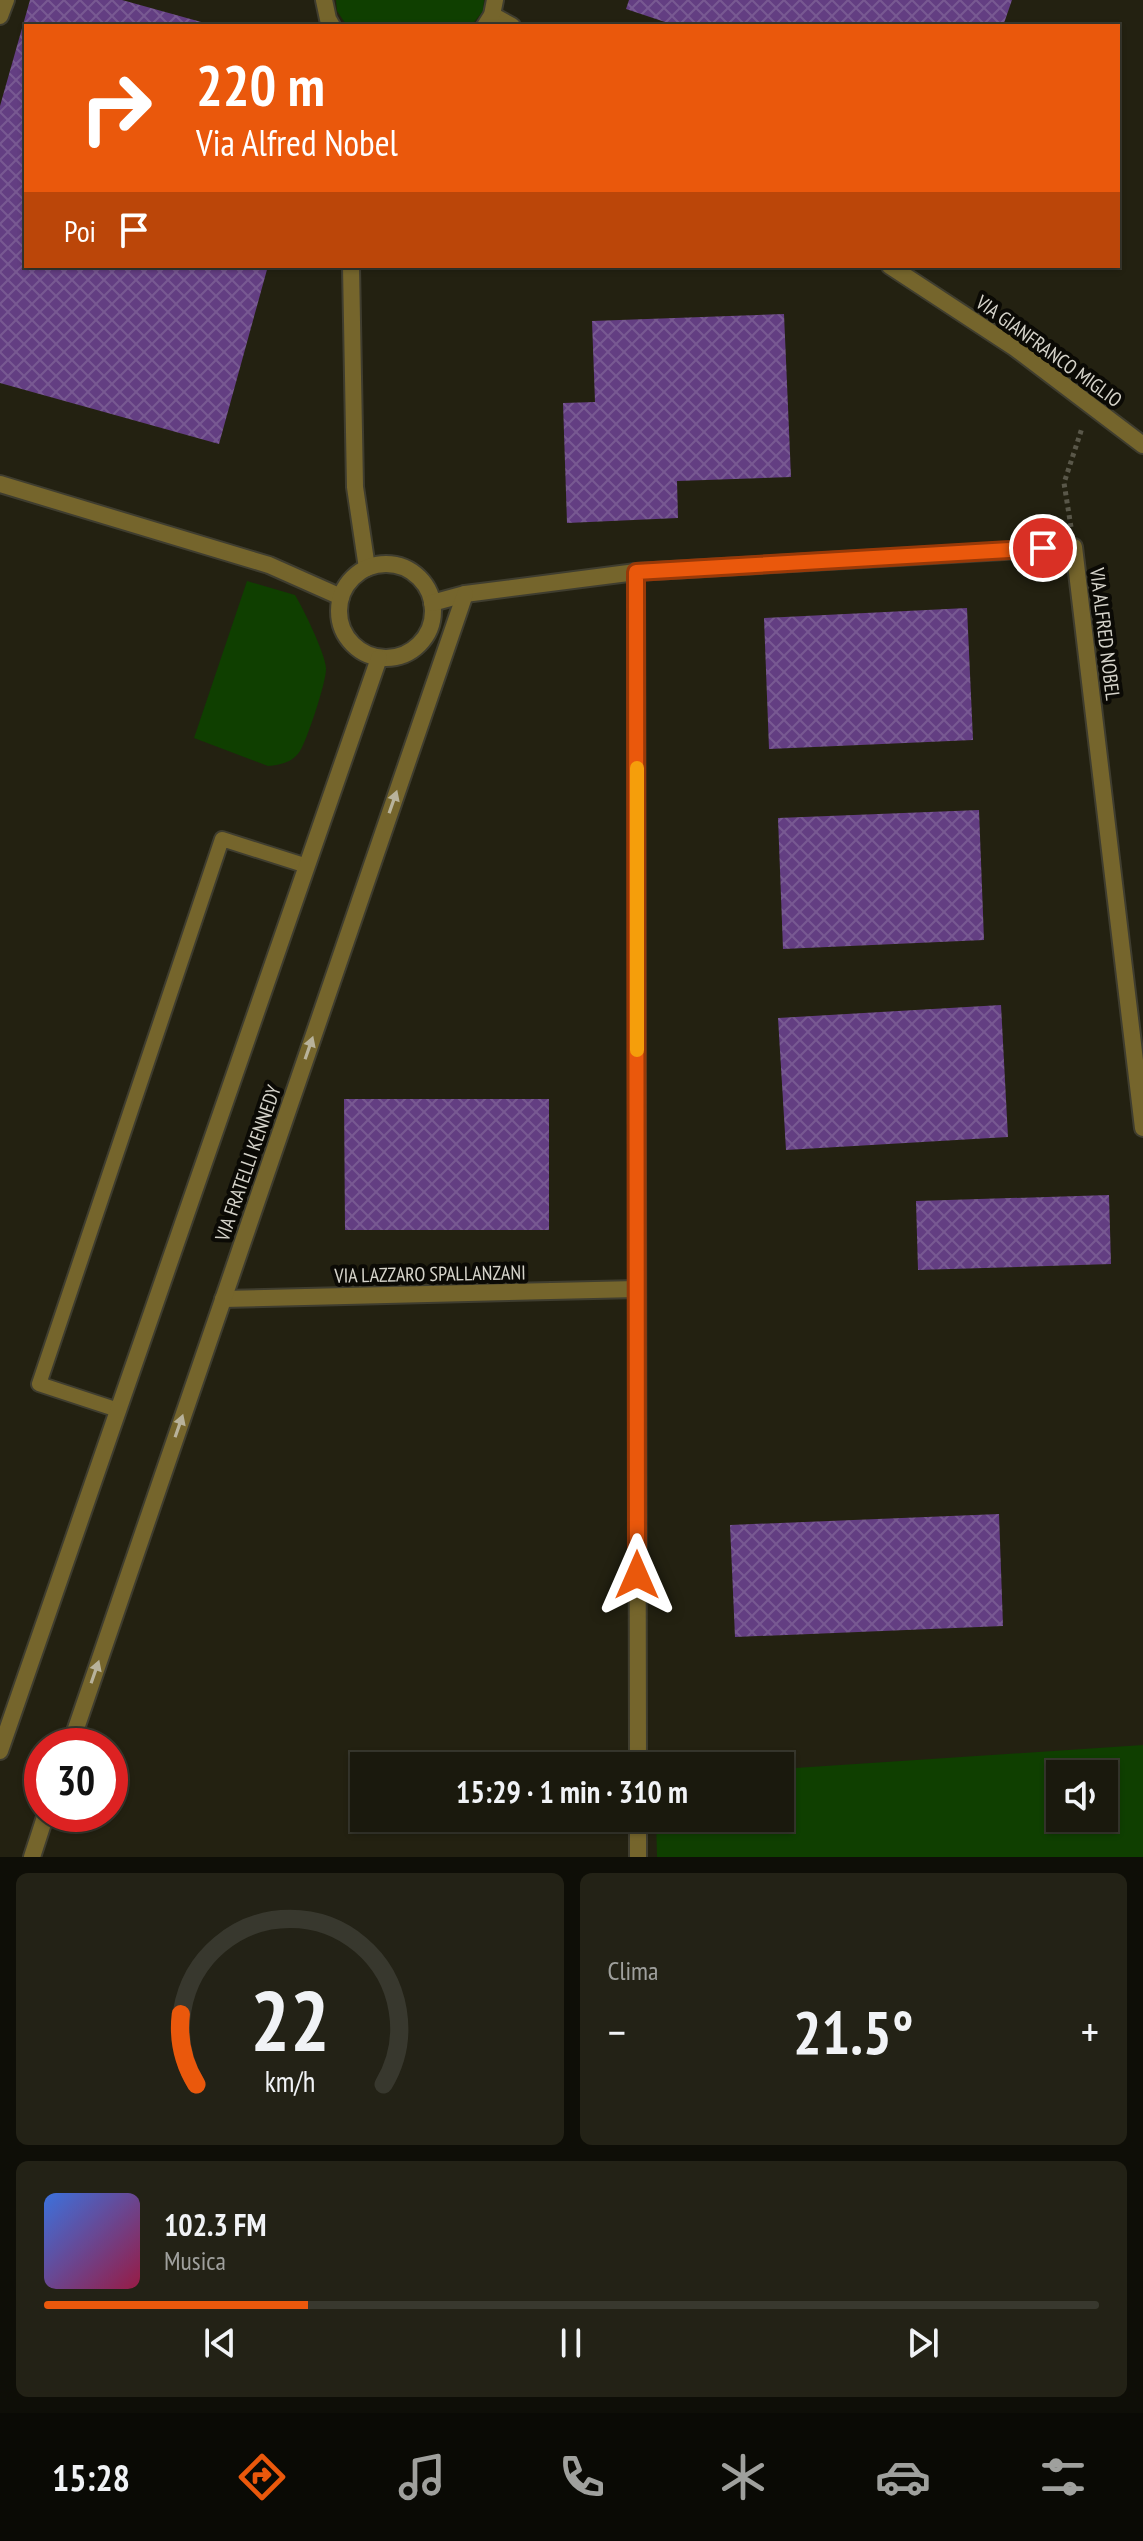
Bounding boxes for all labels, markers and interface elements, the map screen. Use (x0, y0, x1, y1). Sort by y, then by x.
text: 220 m (196, 49, 325, 121)
icon: right (64, 56, 168, 160)
text: Via Alfred Nobel (196, 119, 398, 166)
icon: arrive (112, 208, 156, 252)
text: Poi (64, 211, 96, 250)
street label: VIA GIANFRANCO MIGLIO (970, 289, 1127, 413)
pin (1009, 514, 1077, 582)
icon: arrive (1021, 526, 1065, 570)
street label: VIA ALFRED NOBEL (1084, 565, 1126, 702)
one-way arrow (388, 790, 400, 814)
one-way arrow (303, 1036, 315, 1060)
street label: VIA FRATELLI KENNEDY (209, 1082, 287, 1245)
street label: VIA LAZZARO SPALLANZANI (333, 1259, 526, 1289)
one-way arrow (174, 1414, 186, 1438)
position arrow (595, 1533, 679, 1617)
one-way arrow (89, 1660, 101, 1684)
speed limit sign: 30 (24, 1728, 128, 1832)
map controls (1046, 1760, 1118, 1832)
button: sound (1046, 1760, 1118, 1832)
text: 15:29 · 1 min · 310 m (456, 1772, 688, 1811)
text: Clima (608, 1954, 658, 1987)
text: 22 (250, 1966, 330, 2074)
text: 21.5° (793, 1993, 914, 2071)
text: − (608, 2003, 626, 2060)
text: + (1081, 2003, 1099, 2060)
text: km/h (264, 2063, 315, 2100)
text: 102.3 FM (164, 2205, 266, 2244)
text: Musica (164, 2244, 226, 2277)
icon: previous (198, 2321, 242, 2365)
icon: pause (549, 2321, 593, 2365)
icon: next (901, 2321, 945, 2365)
icon: directions (234, 2449, 290, 2505)
icon: music (394, 2449, 450, 2505)
icon: phone (554, 2449, 610, 2505)
icon: climate (715, 2449, 771, 2505)
icon: car (875, 2449, 931, 2505)
icon: filters (1035, 2449, 1091, 2505)
text: 15:28 (52, 2454, 130, 2501)

